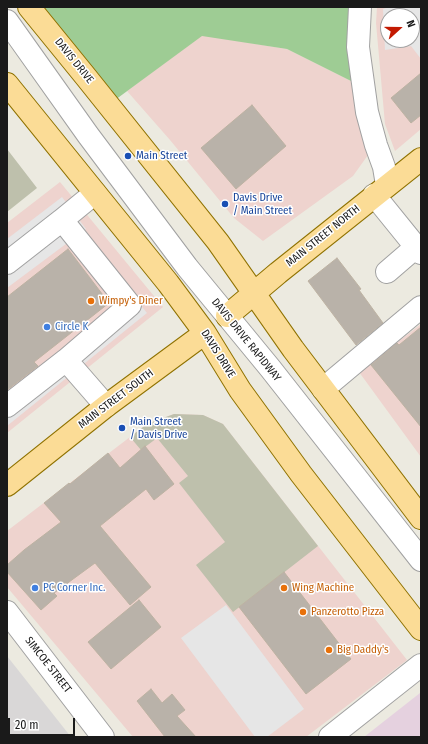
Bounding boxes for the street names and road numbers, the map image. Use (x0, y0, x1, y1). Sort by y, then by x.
street label: DAVIS DRIVE (52, 36, 96, 86)
street label: MAIN STREET NORTH (283, 202, 363, 270)
street label: DAVIS DRIVE RAPIDWAY (209, 296, 283, 384)
street label: DAVIS DRIVE (198, 327, 238, 381)
street label: MAIN STREET SOUTH (76, 366, 156, 432)
street label: SIMCOE STREET (22, 634, 74, 696)

